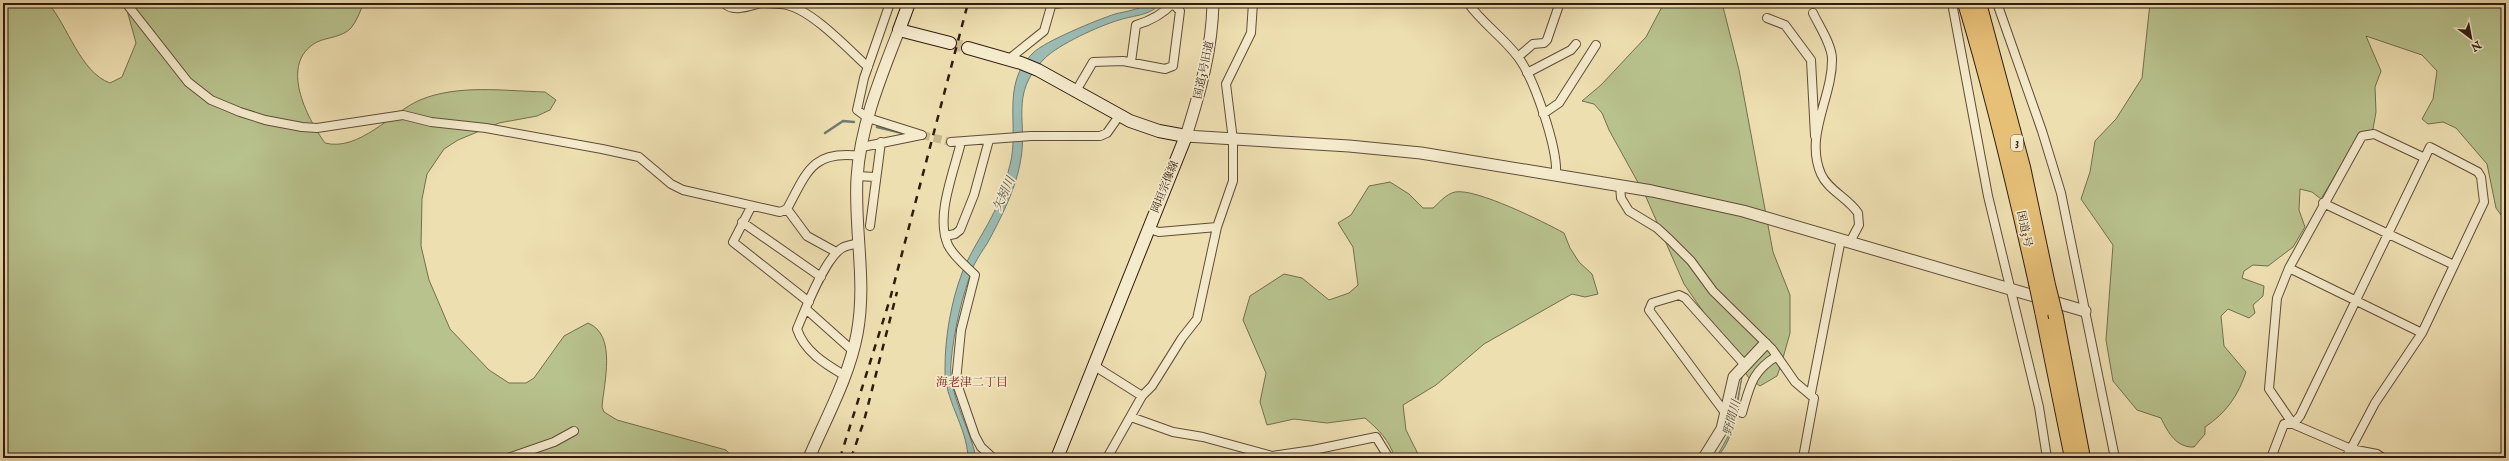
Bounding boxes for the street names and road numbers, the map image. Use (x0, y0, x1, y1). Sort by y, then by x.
street label: 国道3号旧道 (1191, 40, 1217, 100)
road number: 3 (2011, 135, 2023, 151)
street label: 岡垣宗像線 (1148, 159, 1182, 215)
street label: 国道3号 (2013, 209, 2035, 249)

